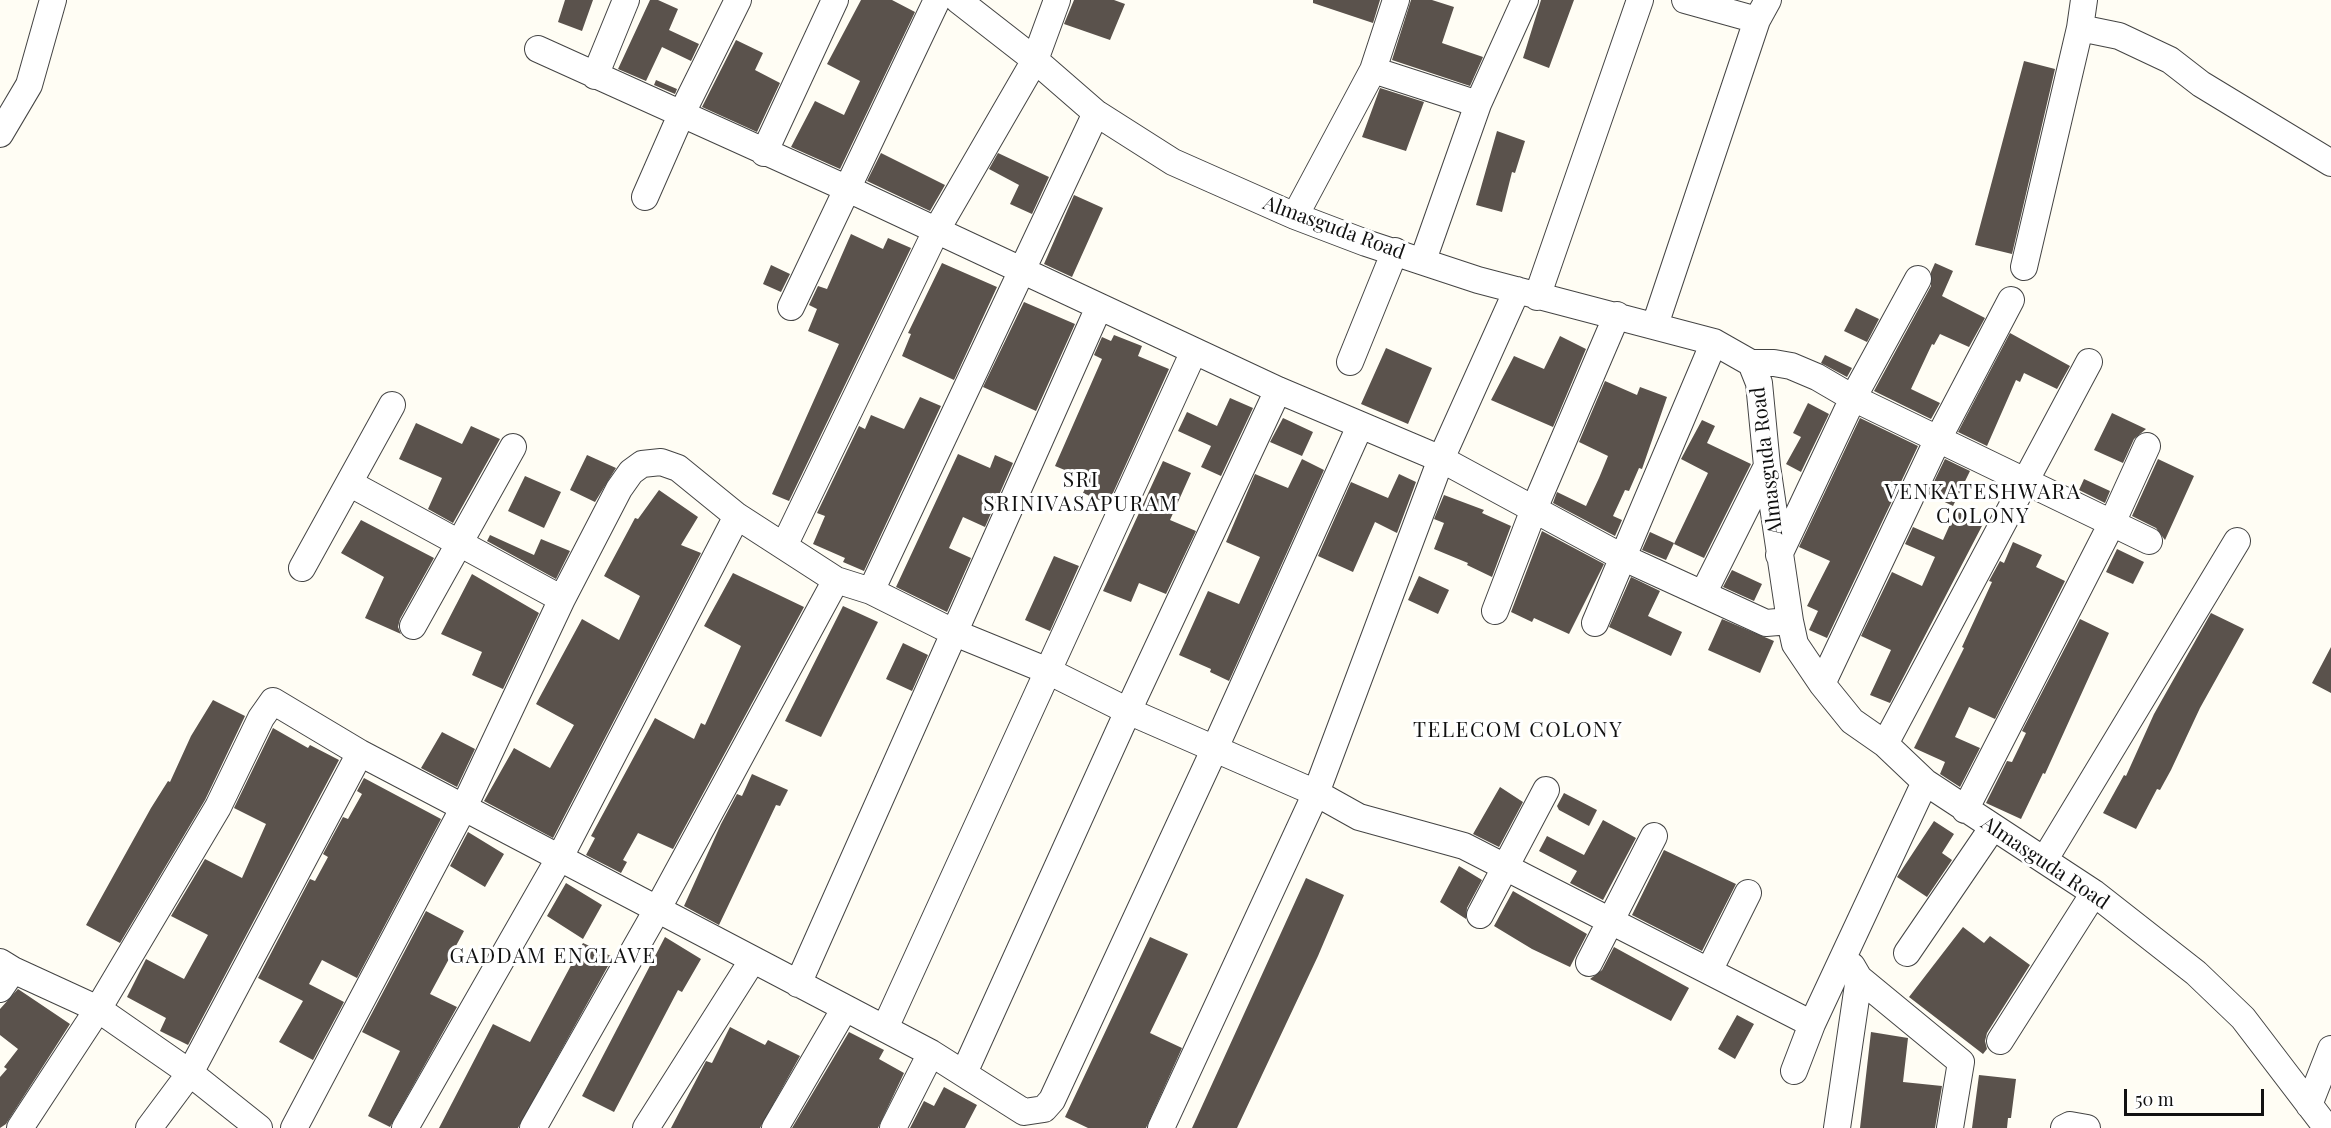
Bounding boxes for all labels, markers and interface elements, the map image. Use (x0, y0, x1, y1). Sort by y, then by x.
street label: Almasguda Road (1260, 191, 1408, 265)
street label: Almasguda Road (1746, 385, 1788, 537)
district label: SRI SRINIVASAPURAM (983, 467, 1179, 517)
district label: VENKATESHWARA COLONY (1885, 479, 2081, 529)
district label: TELECOM COLONY (1413, 717, 1623, 743)
street label: Almasguda Road (1976, 811, 2114, 915)
district label: GADDAM ENCLAVE (449, 943, 657, 969)
scale bar (2127, 1077, 2266, 1115)
text: 50 m (2135, 1087, 2174, 1111)

